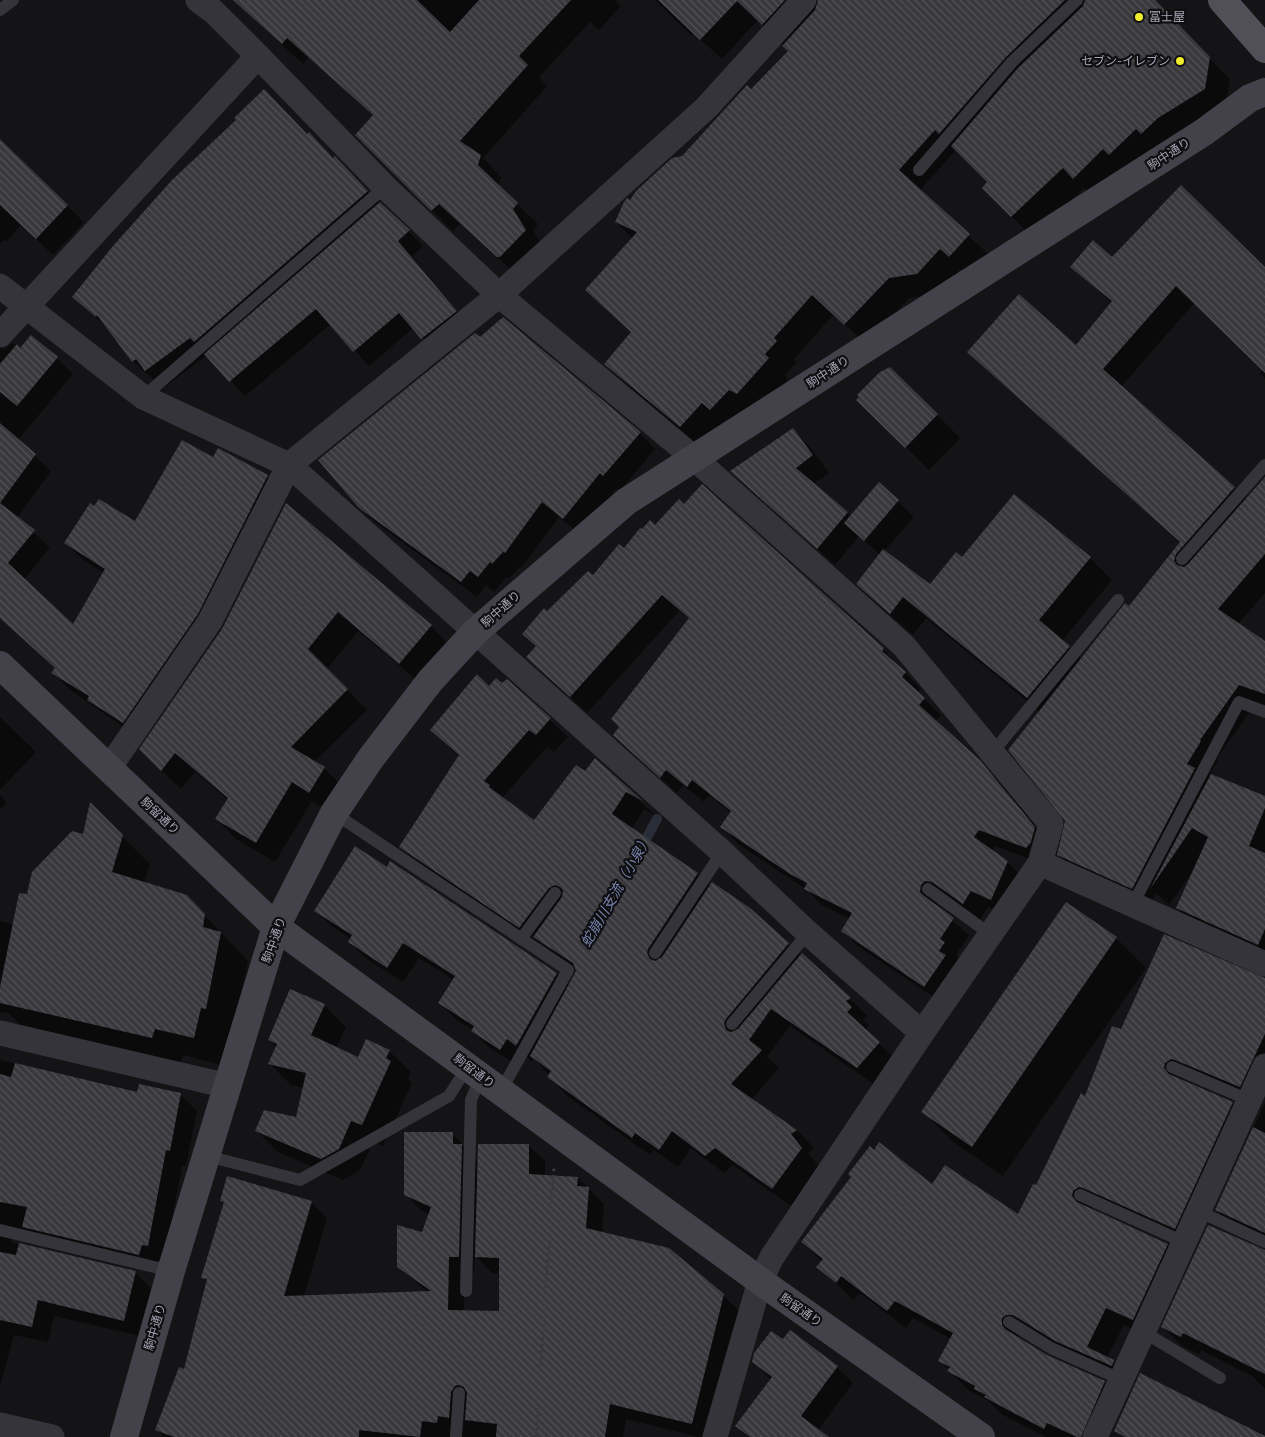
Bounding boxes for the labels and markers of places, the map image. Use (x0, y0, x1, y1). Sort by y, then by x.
place label: 冨士屋 (1149, 10, 1185, 24)
marker: 冨士屋 (1133, 11, 1145, 23)
place label: セブン-イレブン (1081, 54, 1170, 68)
marker: セブン-イレブン (1174, 55, 1186, 67)

